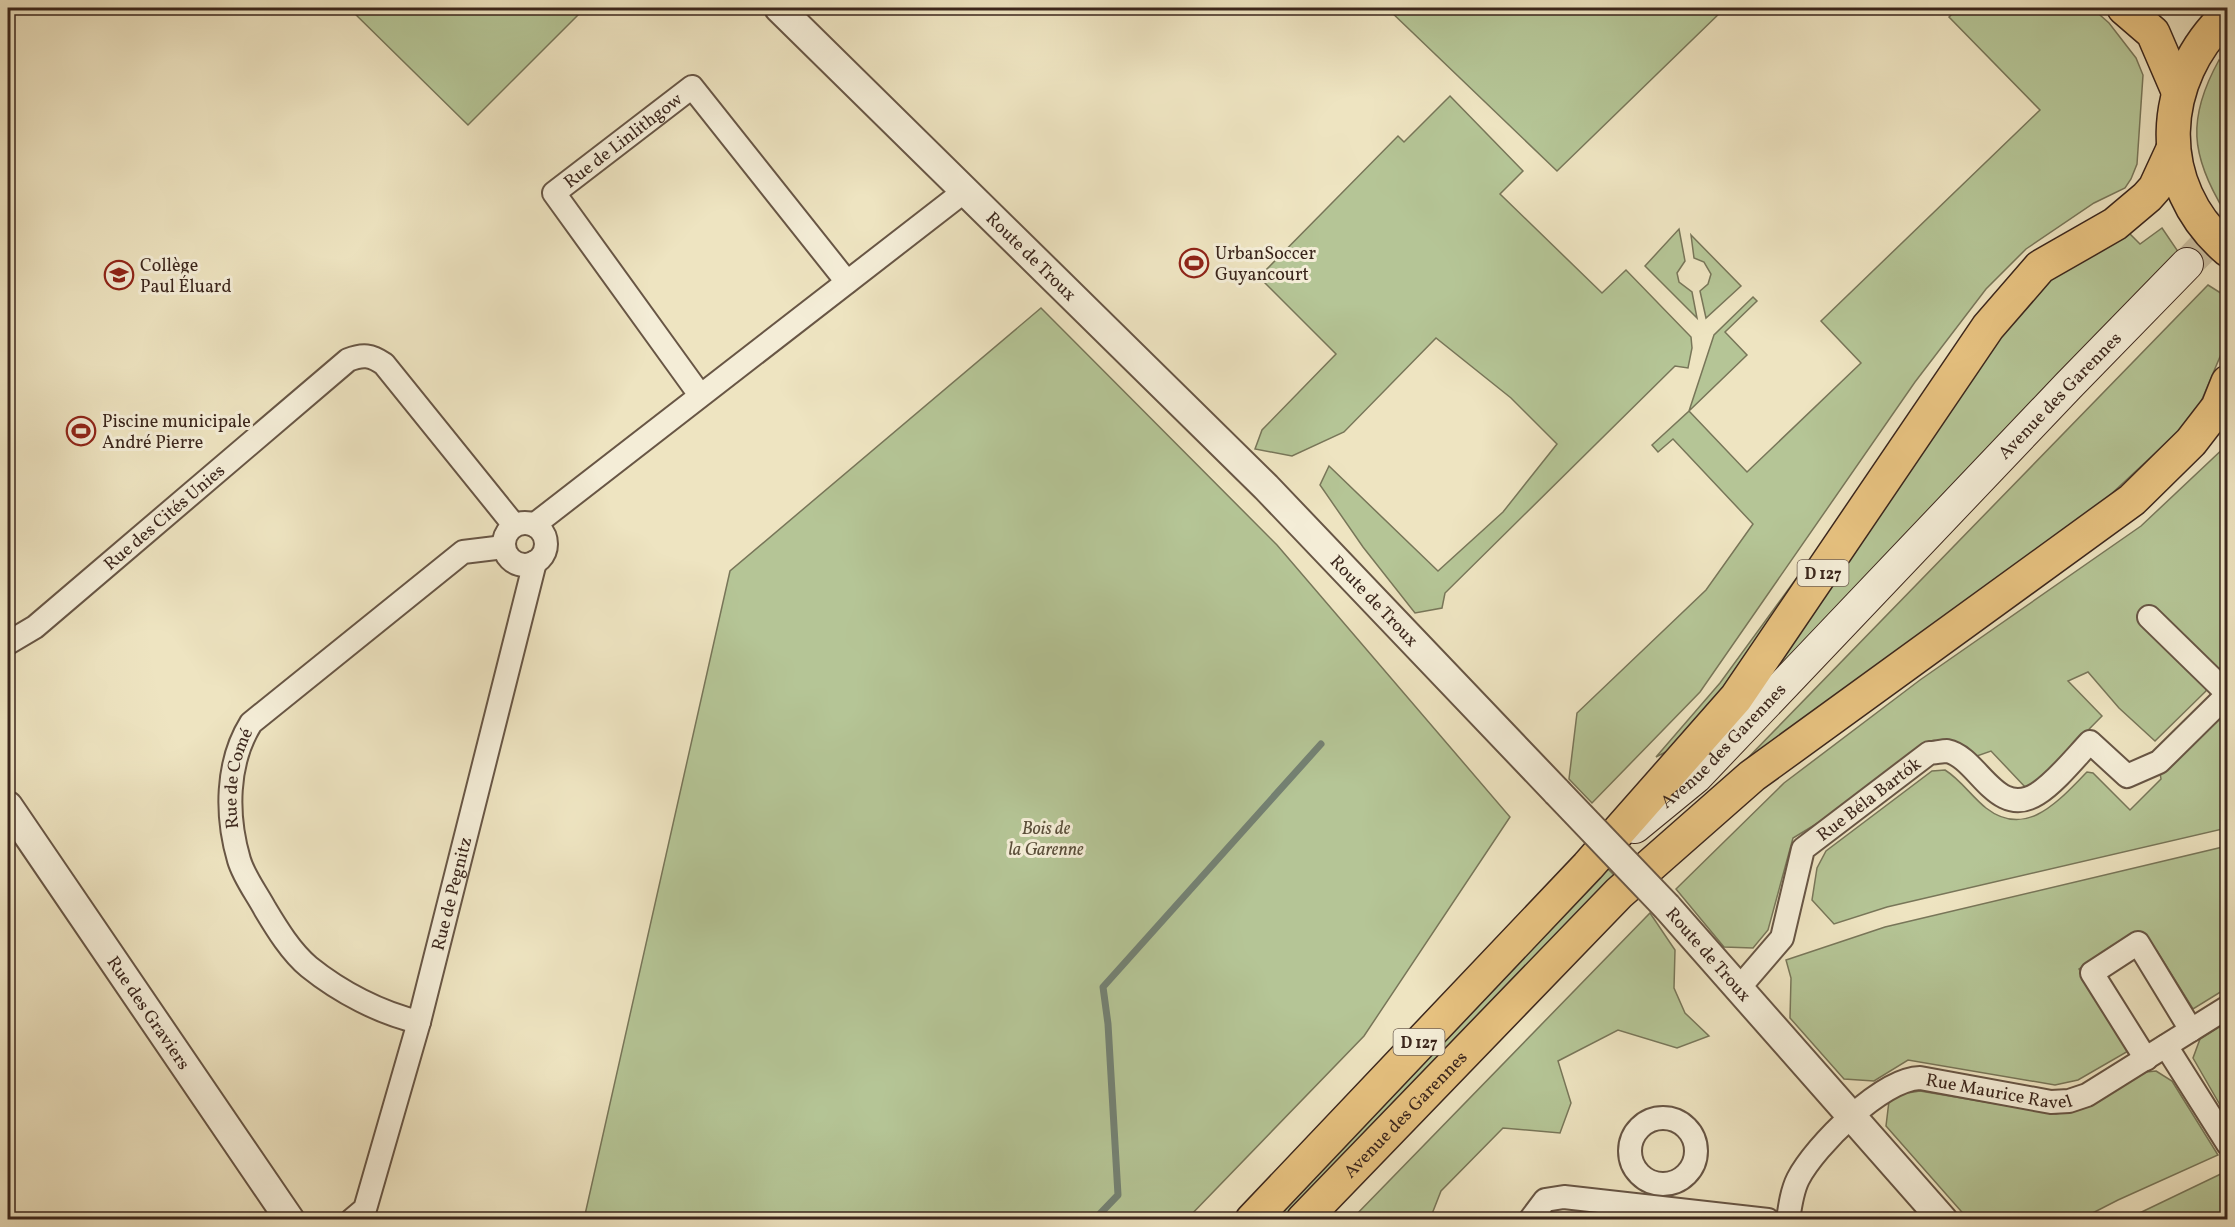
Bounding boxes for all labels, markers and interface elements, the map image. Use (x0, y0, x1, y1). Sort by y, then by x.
street label: Rue de Linlithgow (559, 88, 688, 195)
street label: Route de Troux (979, 207, 1081, 308)
place label: UrbanSoccer Guyancourt (1215, 242, 1316, 288)
sports icon: UrbanSoccer Guyancourt (1178, 247, 1210, 279)
place label: Collège Paul Éluard (140, 254, 232, 300)
school or university icon: Collège Paul Éluard (103, 259, 135, 291)
street label: Avenue des Garennes (1993, 327, 2128, 466)
place label: Piscine municipale André Pierre (102, 410, 251, 456)
sports icon: Piscine municipale André Pierre (65, 415, 97, 447)
street label: Rue des Cités Unies (99, 459, 231, 577)
street label: Route de Troux (1323, 550, 1423, 653)
road number: D 127 (1798, 560, 1848, 586)
street label: Avenue des Garennes (1656, 679, 1793, 815)
street label: Rue de Comé (219, 724, 260, 830)
street label: Rue Béla Bartók (1812, 752, 1927, 848)
park label: Bois de la Garenne (1008, 817, 1084, 863)
street label: Rue de Pegnitz (426, 835, 479, 954)
street label: Route de Troux (1659, 903, 1756, 1008)
street label: Rue des Graviers (100, 952, 195, 1075)
road number: D 127 (1394, 1029, 1444, 1055)
street label: Avenue des Garennes (1339, 1046, 1474, 1185)
street label: Rue Maurice Ravel (1924, 1068, 2076, 1116)

